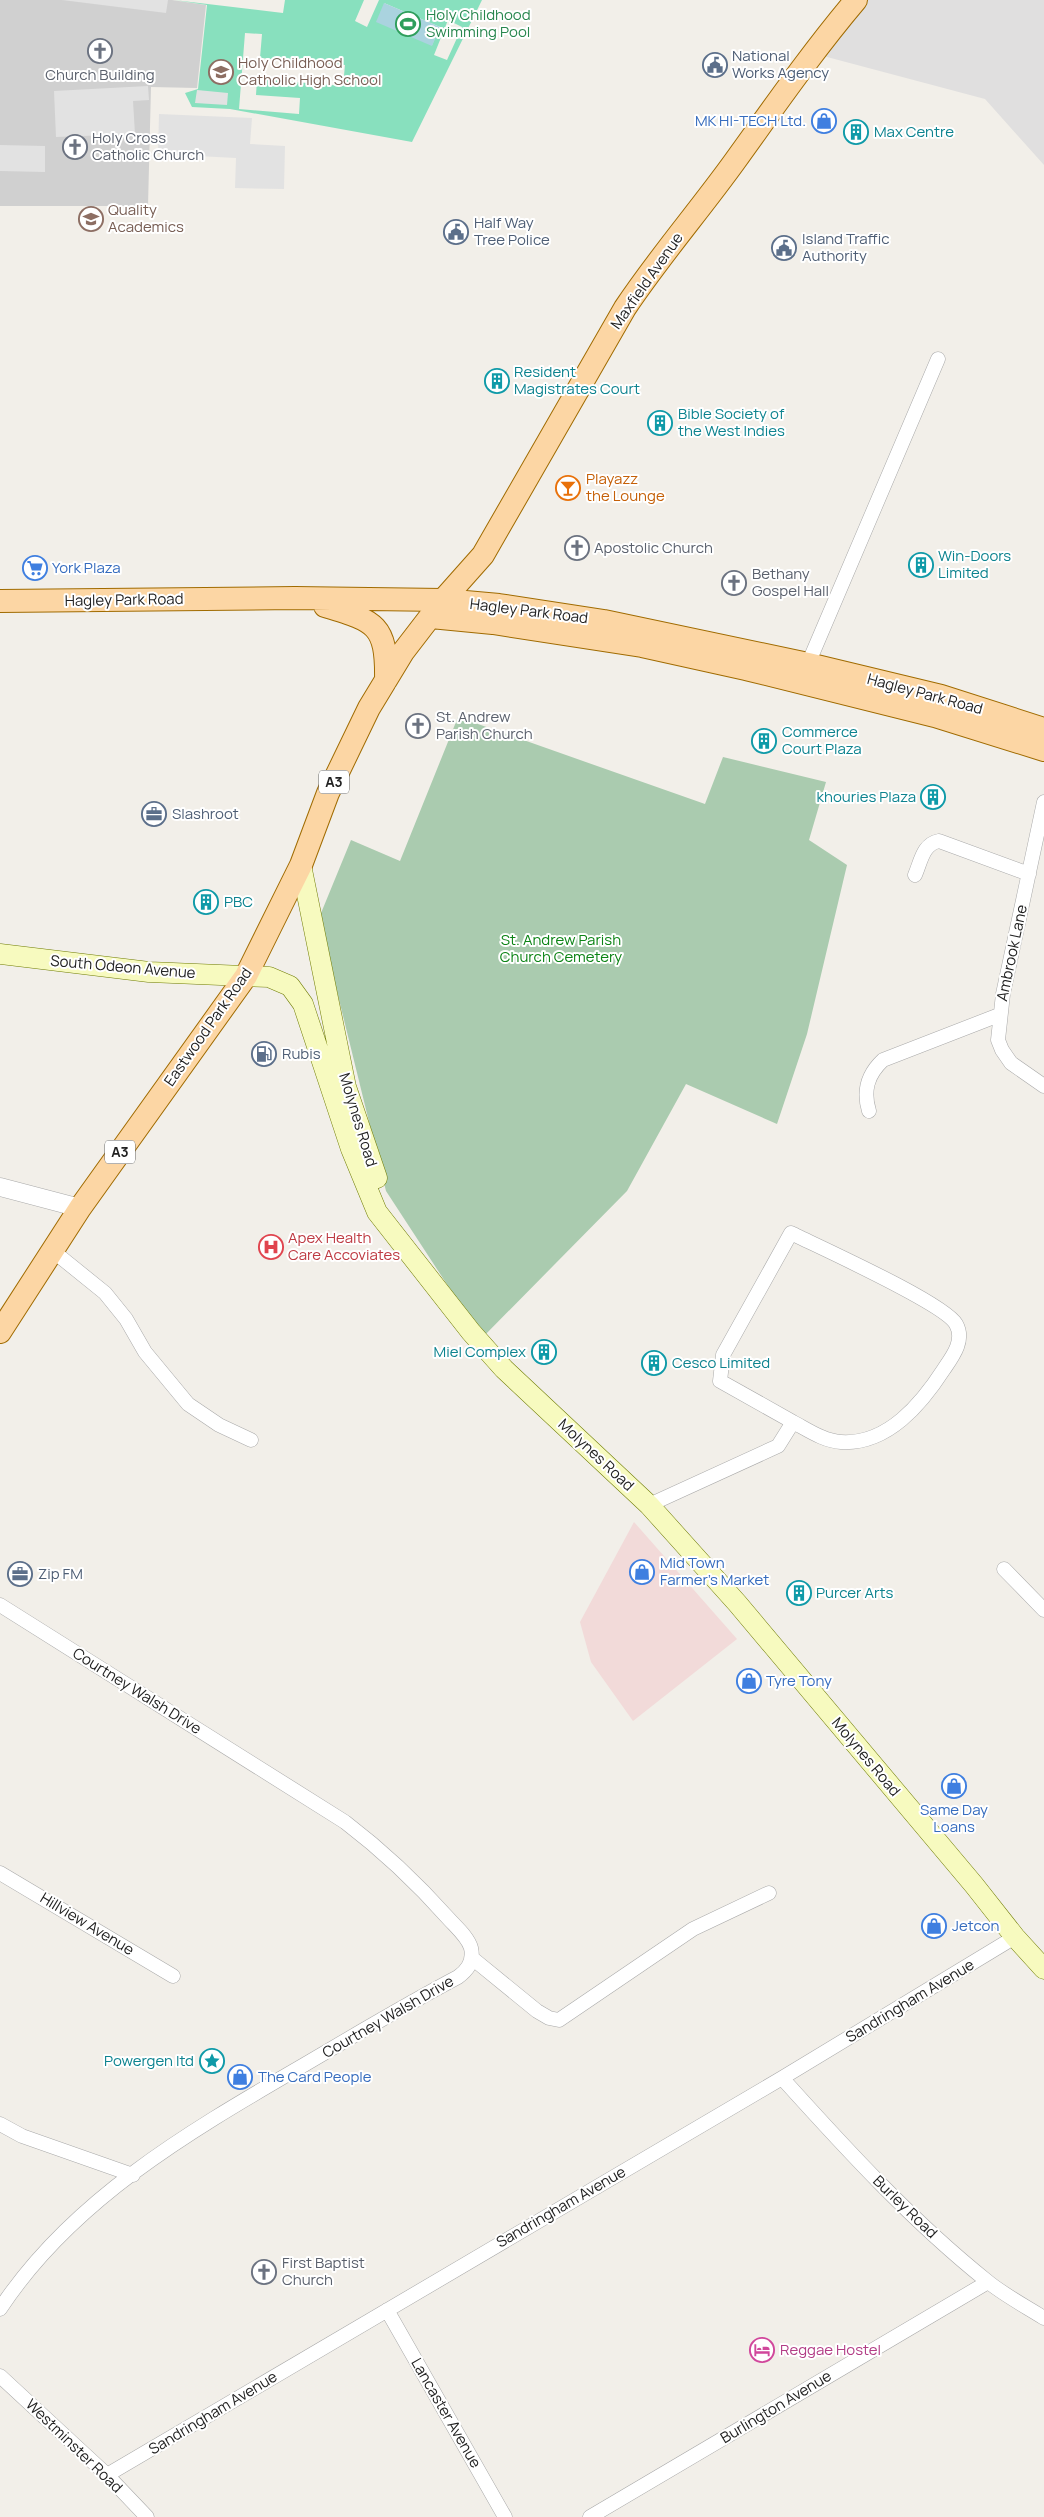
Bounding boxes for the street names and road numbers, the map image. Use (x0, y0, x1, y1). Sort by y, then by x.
street label: Maxfield Avenue (605, 228, 688, 333)
street label: Hagley Park Road (64, 588, 184, 611)
street label: Hagley Park Road (469, 593, 589, 628)
street label: Hagley Park Road (865, 668, 985, 719)
road number: A3 (319, 770, 349, 794)
street label: Ambrook Lane (991, 902, 1032, 1003)
street label: South Odeon Avenue (50, 950, 197, 983)
street label: Eastwood Park Road (159, 963, 256, 1090)
street label: Molynes Road (334, 1070, 383, 1169)
road number: A3 (105, 1140, 135, 1164)
street label: Molynes Road (554, 1414, 639, 1495)
street label: Courtney Walsh Drive (69, 1642, 206, 1739)
street label: Molynes Road (827, 1713, 906, 1801)
street label: Hillview Avenue (36, 1887, 138, 1960)
street label: Sandringham Avenue (842, 1954, 978, 2047)
street label: Courtney Walsh Drive (318, 1970, 457, 2063)
street label: Sandringham Avenue (492, 2161, 630, 2252)
street label: Burley Road (869, 2171, 942, 2243)
street label: Lancaster Avenue (406, 2354, 487, 2472)
street label: Burlington Avenue (716, 2365, 835, 2448)
street label: Sandringham Avenue (145, 2366, 281, 2459)
street label: Westminster Road (21, 2394, 127, 2497)

